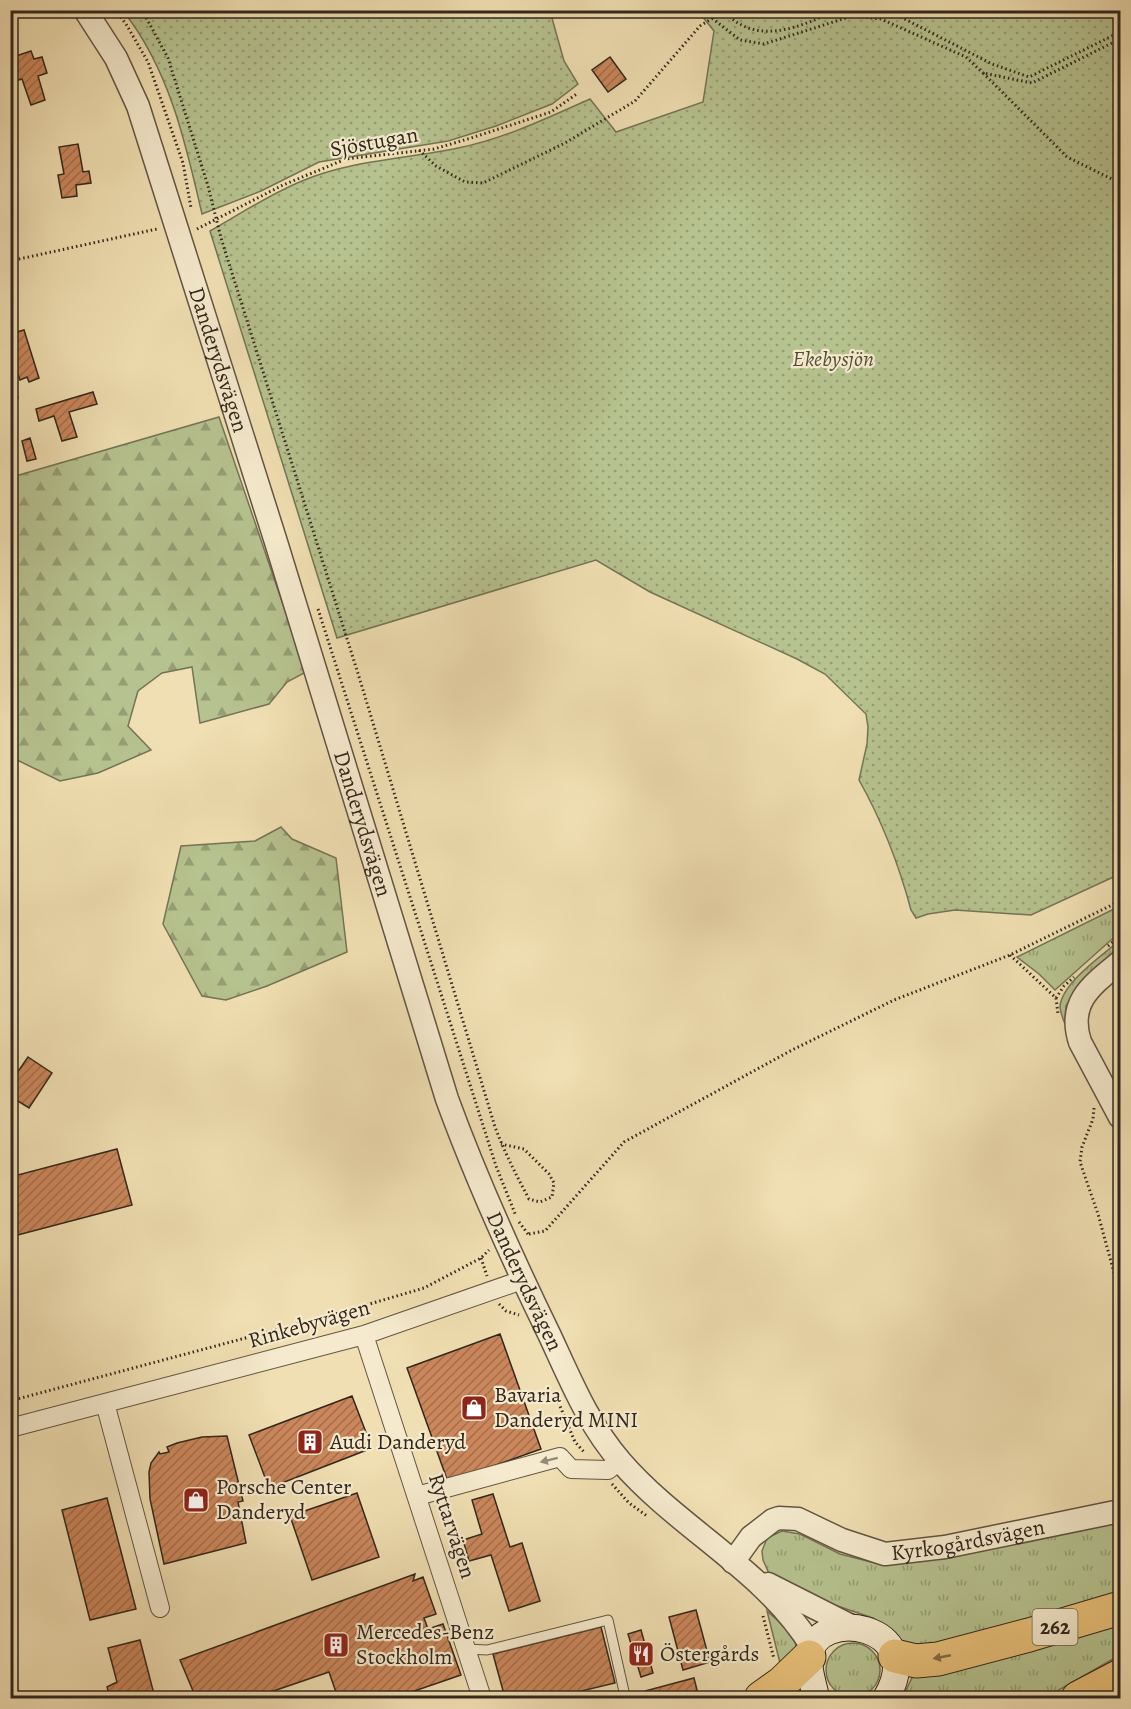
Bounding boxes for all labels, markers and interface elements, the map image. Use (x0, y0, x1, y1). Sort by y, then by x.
street label: Sjöstugan (328, 120, 420, 164)
street label: Danderydsvägen (181, 283, 255, 436)
park label: Ekebysjön (792, 344, 874, 374)
street label: Danderydsvägen (326, 747, 399, 900)
street label: Danderydsvägen (479, 1207, 570, 1356)
street label: Rinkebyvägen (245, 1292, 373, 1356)
place label: Bavaria Danderyd MINI (494, 1380, 638, 1435)
shop icon: Bavaria Danderyd MINI (459, 1393, 489, 1423)
building icon: Audi Danderyd (295, 1427, 325, 1457)
place label: Audi Danderyd (329, 1427, 466, 1457)
one-way arrow (540, 1455, 558, 1465)
street label: Ryttarvägen (421, 1470, 483, 1582)
place label: Porsche Center Danderyd (216, 1472, 351, 1527)
shop icon: Porsche Center Danderyd (181, 1485, 211, 1515)
street label: Kyrkogårdsvägen (890, 1512, 1047, 1568)
road number: 262 (1032, 1609, 1078, 1645)
place label: Mercedes-Benz Stockholm (356, 1617, 494, 1672)
building icon: Mercedes-Benz Stockholm (321, 1630, 351, 1660)
restaurant icon: Östergårds (626, 1639, 656, 1669)
place label: Östergårds (660, 1639, 759, 1669)
one-way arrow (932, 1653, 951, 1662)

